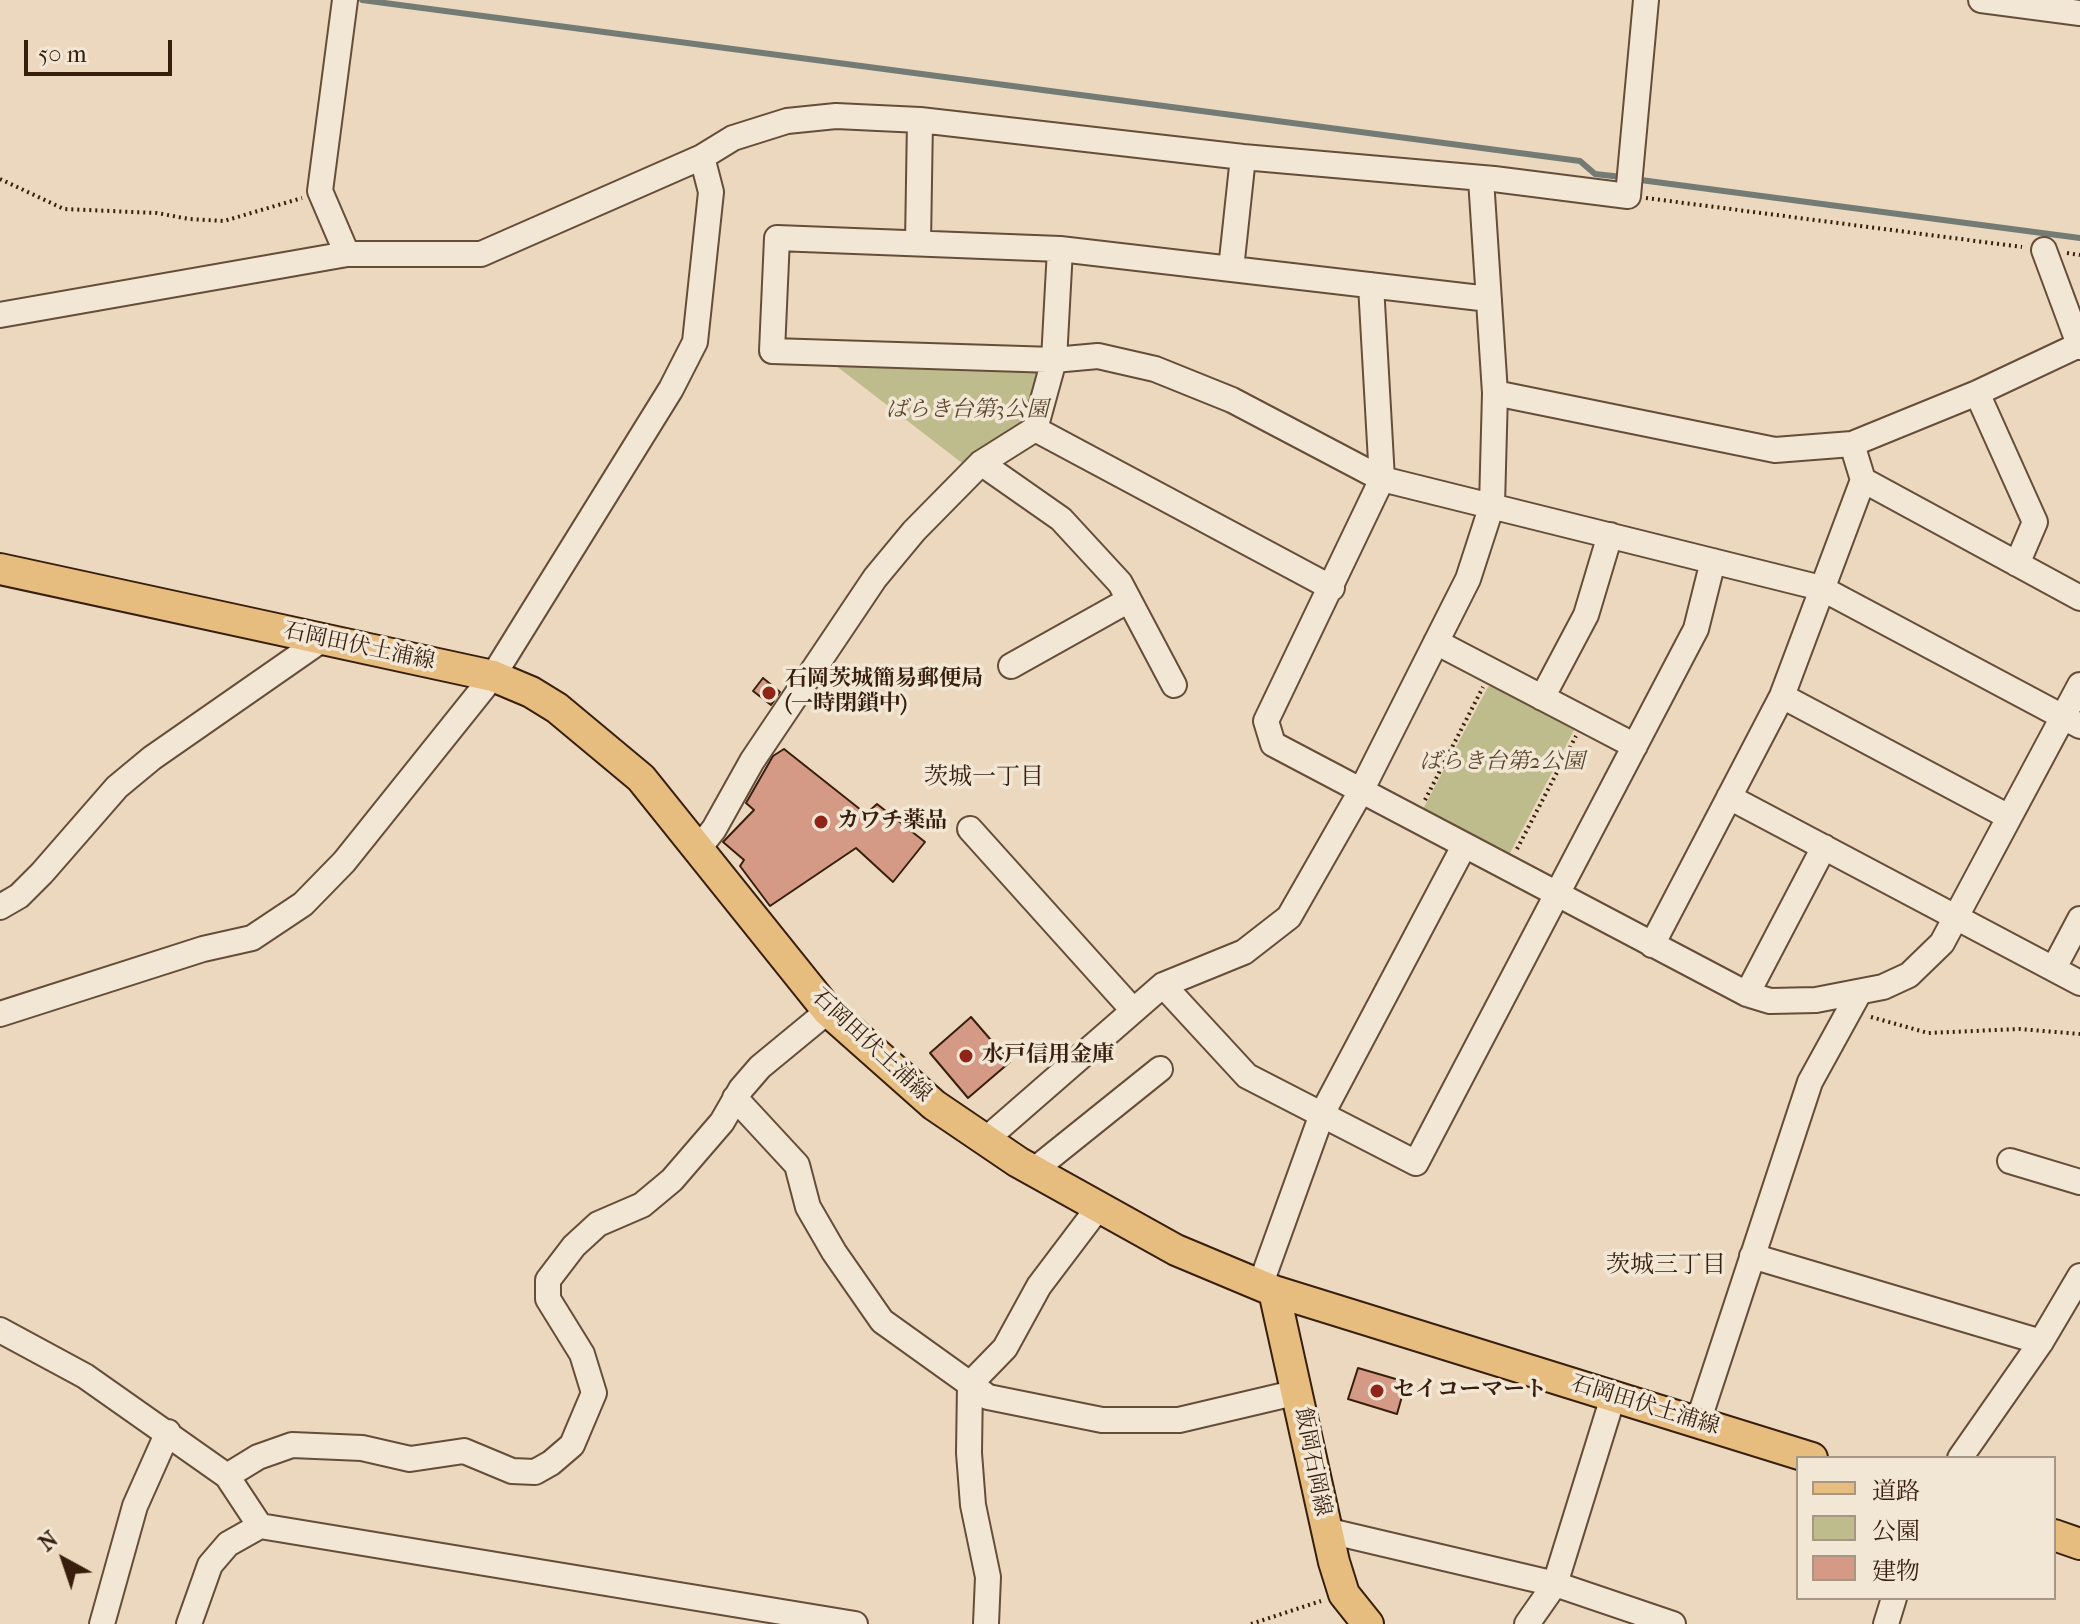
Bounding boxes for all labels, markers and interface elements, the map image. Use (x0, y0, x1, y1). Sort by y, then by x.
scale bar (28, 24, 176, 74)
text: 50 m (38, 40, 87, 68)
park label: ばらき台第3公園 (885, 398, 1049, 424)
street label: 石岡田伏土浦線 (281, 618, 437, 676)
place label: 石岡茨城簡易郵便局 (一時閉鎖中) (785, 667, 983, 718)
marker: 石岡茨城簡易郵便局 (一時閉鎖中) (760, 684, 778, 702)
park label: ばらき台第2公園 (1419, 750, 1585, 776)
district label: 茨城一丁目 (924, 764, 1044, 792)
place label: カワチ薬品 (837, 809, 947, 835)
marker: カワチ薬品 (812, 813, 830, 831)
street label: 石岡田伏土浦線 (806, 984, 936, 1108)
place label: 水戸信用金庫 (982, 1043, 1114, 1069)
marker: 水戸信用金庫 (957, 1047, 975, 1065)
district label: 茨城三丁目 (1606, 1252, 1726, 1280)
street label: 石岡田伏土浦線 (1568, 1371, 1722, 1441)
place label: セイコーマート (1393, 1378, 1547, 1404)
marker: セイコーマート (1368, 1382, 1386, 1400)
street label: 飯岡石岡線 (1289, 1405, 1335, 1519)
legend (1796, 1456, 2056, 1600)
text: 道路 (1872, 1477, 1920, 1505)
text: 公園 (1872, 1517, 1920, 1545)
north arrow (24, 1520, 104, 1600)
text: N (34, 1526, 63, 1557)
text: 建物 (1872, 1557, 1920, 1585)

